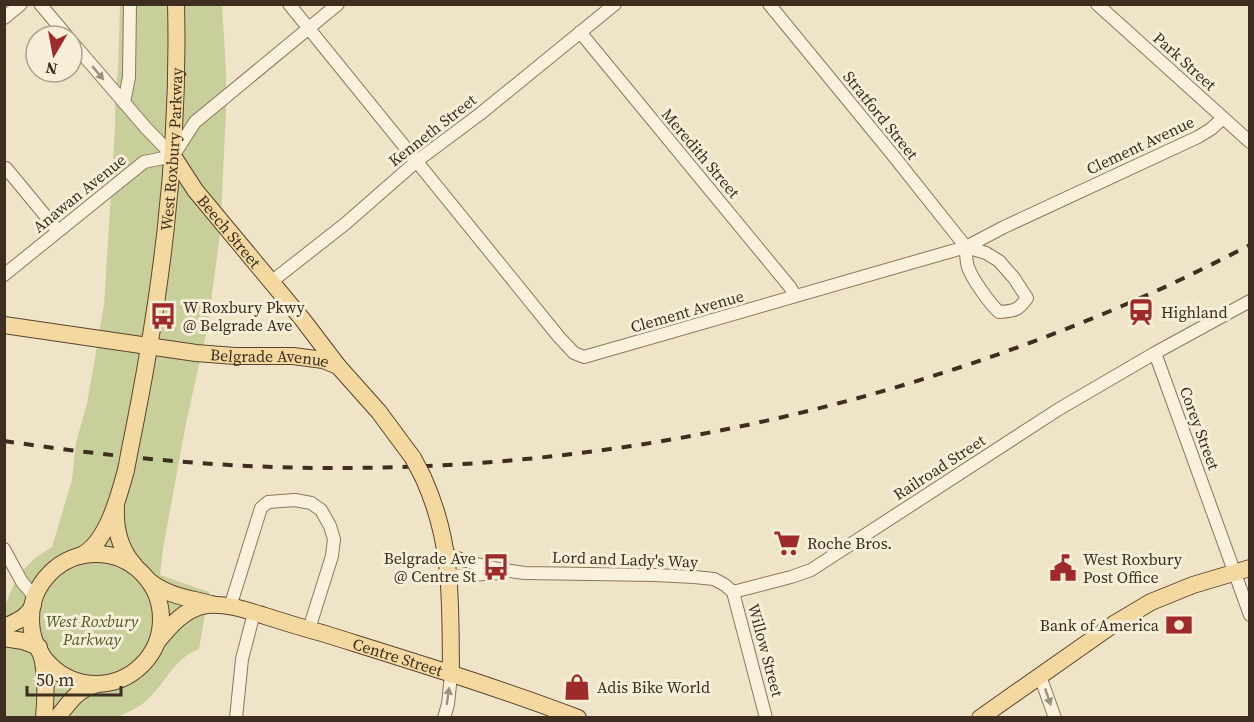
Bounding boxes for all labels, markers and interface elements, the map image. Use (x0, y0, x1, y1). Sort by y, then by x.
north arrow (24, 24, 84, 84)
street label: Park Street (1149, 27, 1222, 96)
text: N (43, 57, 59, 81)
one-way arrow (91, 65, 104, 80)
street label: West Roxbury Parkway (155, 66, 187, 232)
street label: Stratford Street (838, 66, 924, 165)
street label: Kenneth Street (383, 88, 481, 171)
street label: Meredith Street (657, 103, 746, 203)
street label: Clement Avenue (1082, 110, 1198, 180)
street label: Anawan Avenue (28, 149, 130, 237)
street label: Beech Street (192, 190, 267, 273)
street label: Clement Avenue (628, 284, 746, 338)
place label: W Roxbury Pkwy @ Belgrade Ave (183, 296, 305, 336)
station icon: Highland (1126, 297, 1156, 327)
bus stop icon: W Roxbury Pkwy @ Belgrade Ave (148, 301, 178, 331)
place label: Highland (1161, 301, 1228, 323)
street label: Belgrade Avenue (209, 343, 333, 373)
street label: Corey Street (1175, 383, 1225, 473)
street label: Railroad Street (889, 429, 990, 505)
supermarket icon: Roche Bros. (772, 528, 802, 558)
place label: Roche Bros. (807, 532, 892, 554)
street label: Lord and Lady's Way (552, 545, 699, 573)
place label: Belgrade Ave @ Centre St (384, 547, 477, 587)
place label: West Roxbury Post Office (1083, 548, 1183, 588)
bus stop icon: Belgrade Ave @ Centre St (481, 552, 511, 582)
public building icon: West Roxbury Post Office (1048, 553, 1078, 583)
street label: Willow Street (743, 601, 789, 700)
park label: West Roxbury Parkway (46, 610, 138, 650)
bank icon: Bank of America (1164, 610, 1194, 640)
place label: Bank of America (1040, 614, 1160, 636)
street label: Centre Street (350, 632, 446, 682)
scale bar (27, 659, 122, 697)
text: 50 m (36, 667, 74, 692)
shop icon: Adis Bike World (562, 672, 592, 702)
place label: Adis Bike World (597, 676, 710, 698)
one-way arrow (444, 687, 453, 706)
one-way arrow (1043, 688, 1053, 706)

